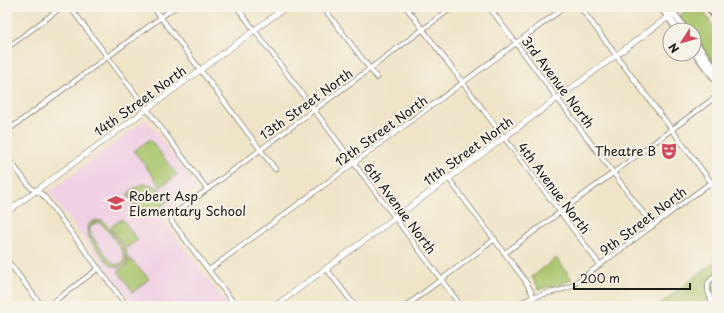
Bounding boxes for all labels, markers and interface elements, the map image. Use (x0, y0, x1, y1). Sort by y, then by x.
north arrow (662, 22, 702, 62)
street label: 3rd Avenue North (517, 32, 599, 132)
text: N (664, 39, 683, 57)
street label: 14th Street North (90, 61, 190, 141)
street label: 13th Street North (255, 63, 356, 144)
street label: 12th Street North (330, 90, 431, 171)
street label: 11th Street North (419, 111, 517, 190)
street label: 4th Avenue North (514, 138, 595, 237)
place label: Theatre B (595, 141, 656, 160)
theatre icon: Theatre B (659, 141, 679, 161)
street label: 6th Avenue North (360, 158, 441, 257)
street label: 9th Street North (595, 182, 690, 260)
place label: Robert Asp Elementary School (129, 186, 246, 220)
school or university icon: Robert Asp Elementary School (106, 193, 126, 213)
scale bar (574, 265, 690, 291)
text: 200 m (580, 269, 620, 287)

